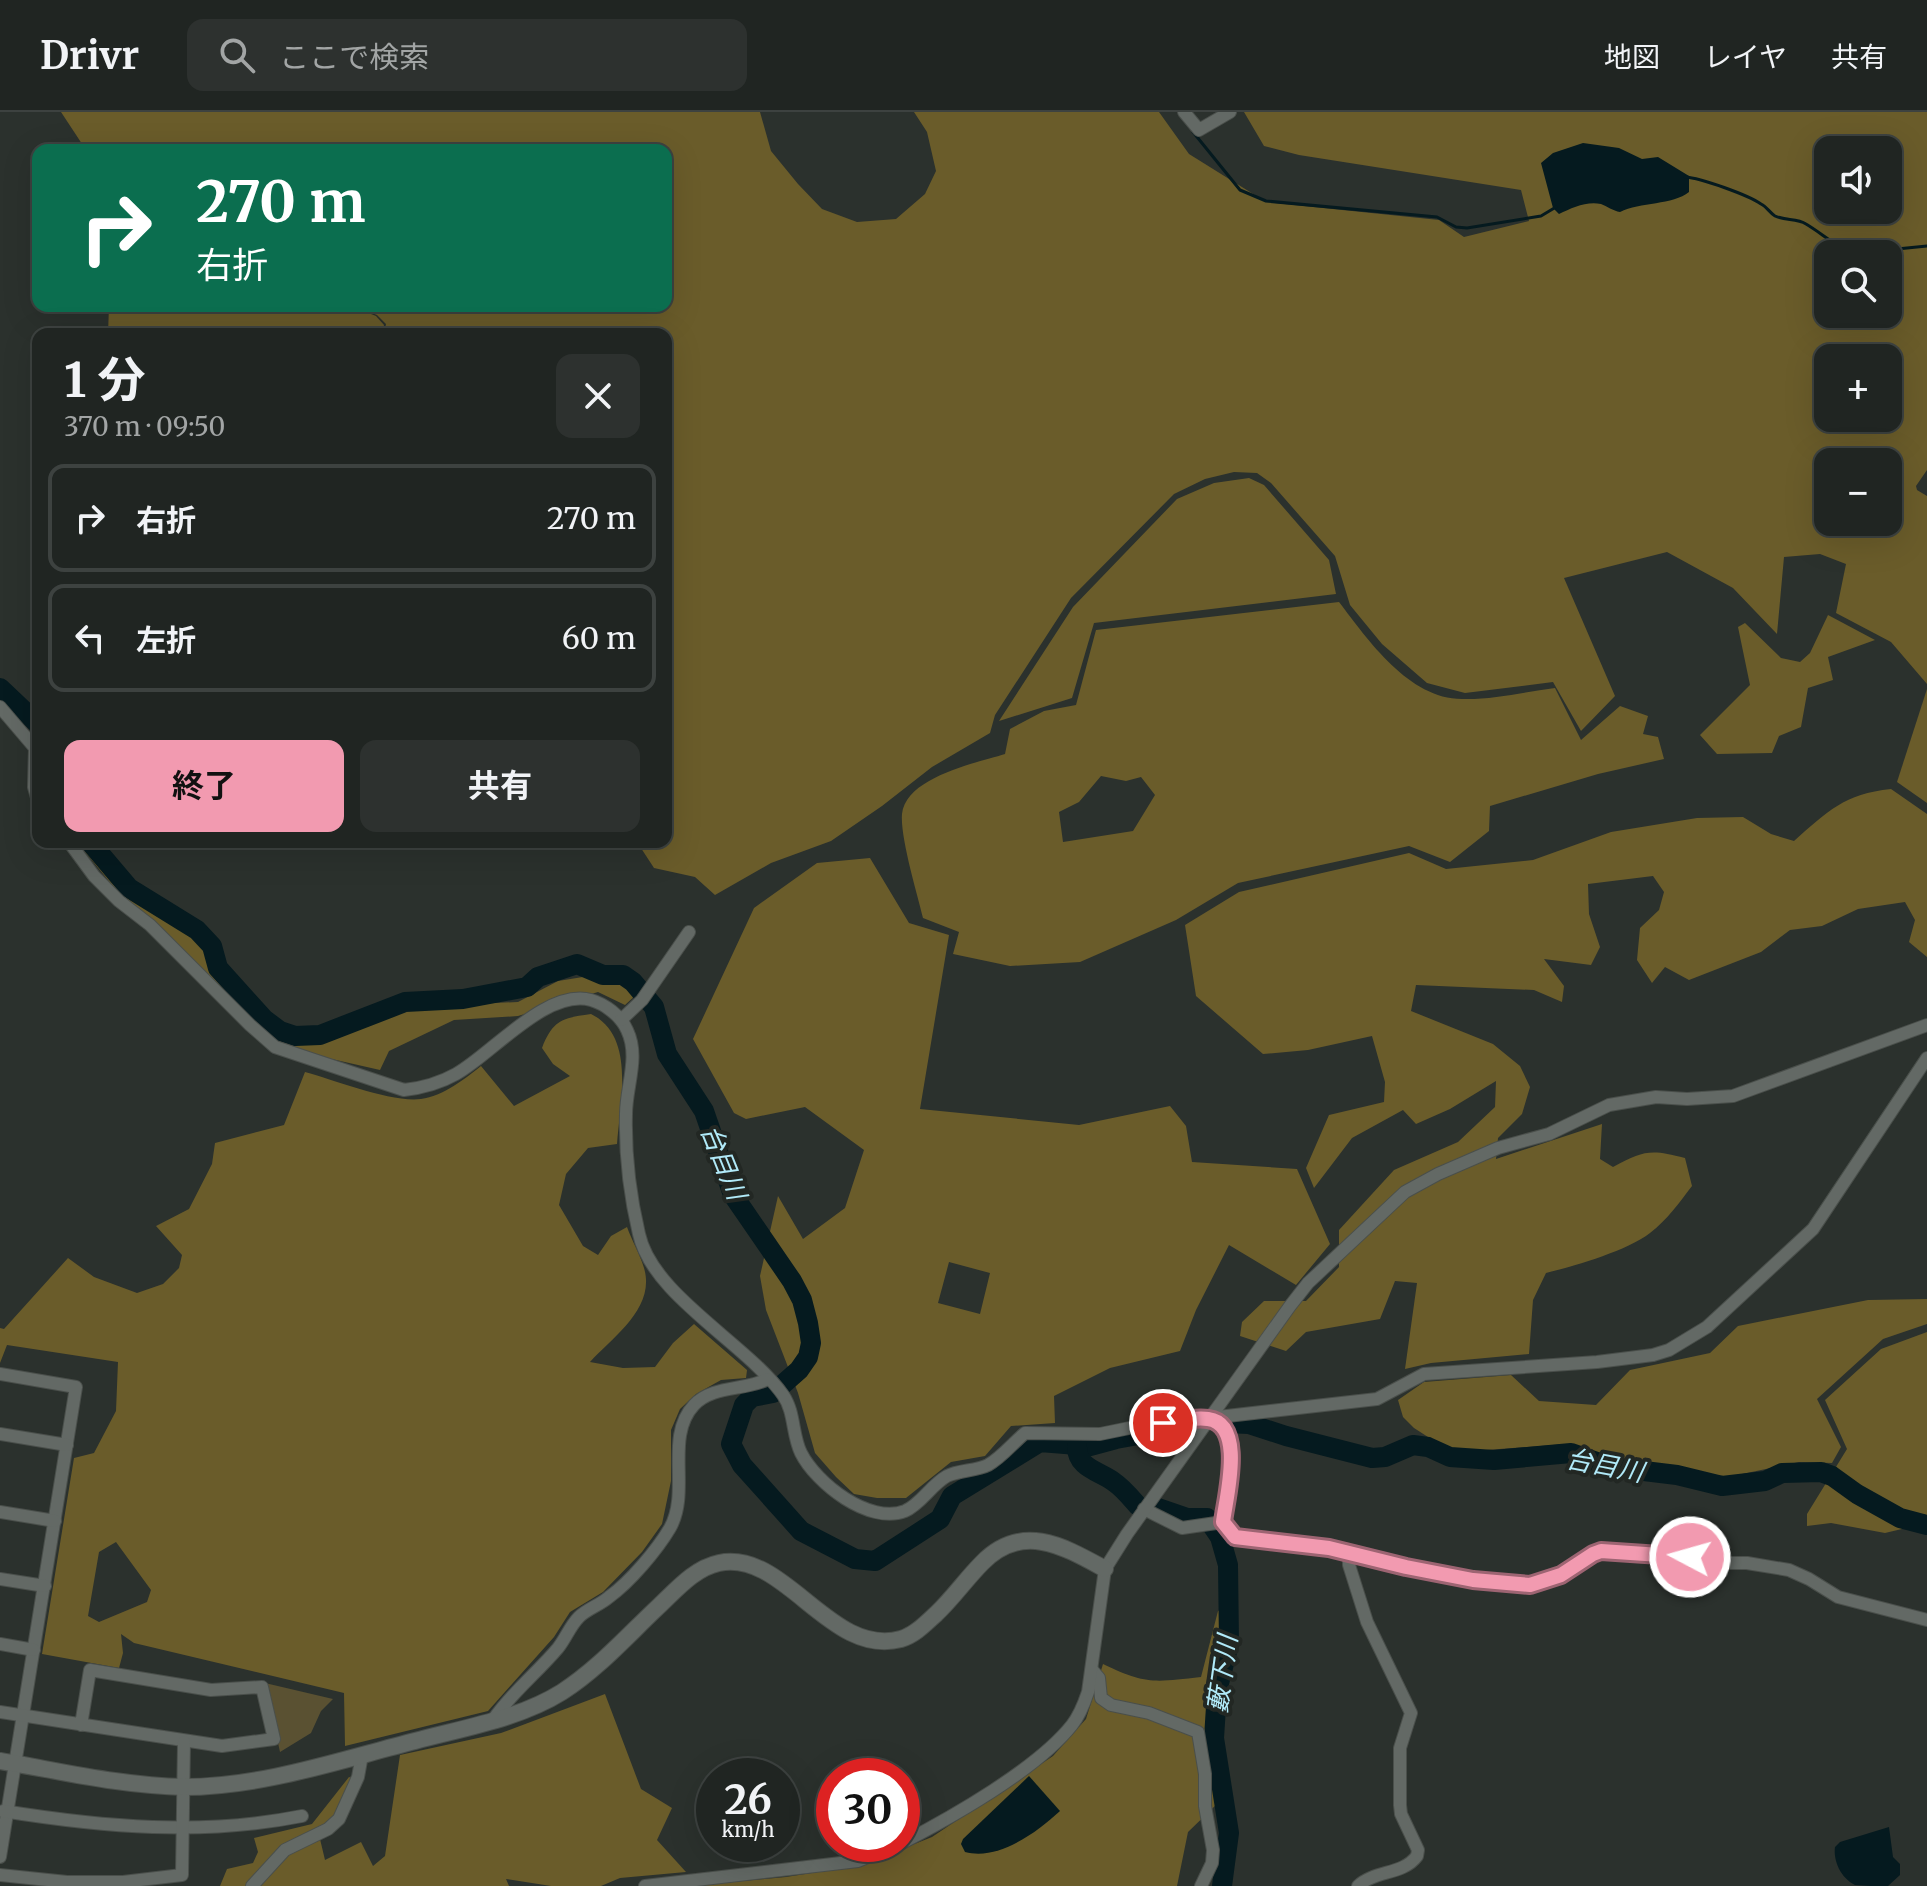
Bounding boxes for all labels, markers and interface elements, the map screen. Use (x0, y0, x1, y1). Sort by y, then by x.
search box (187, 19, 747, 91)
text: Drivr (40, 32, 139, 79)
icon: search (215, 33, 259, 77)
text: ここで検索 (279, 38, 429, 76)
text: 地図 (1604, 39, 1660, 75)
text: レイヤ (1704, 39, 1787, 75)
text: 共有 (1831, 39, 1887, 75)
map controls (1814, 136, 1902, 536)
button: sound (1814, 136, 1902, 224)
text: 270 m (196, 167, 366, 237)
icon: right (64, 176, 168, 280)
button: search (1814, 240, 1902, 328)
text: 右折 (196, 243, 268, 288)
button: + (1814, 344, 1902, 432)
text: 1 分 (64, 350, 146, 410)
button: close (556, 354, 640, 438)
text: 370 m · 09:50 (64, 410, 225, 443)
button: − (1814, 448, 1902, 536)
icon: right (68, 496, 112, 540)
text: 270 m (547, 499, 636, 537)
text: 右折 (136, 501, 196, 539)
icon: left (68, 616, 112, 660)
text: 60 m (562, 619, 636, 657)
text: 左折 (136, 621, 196, 659)
button: 終了 (64, 740, 344, 832)
button: 共有 (360, 740, 640, 832)
water label: 台目川 (694, 1120, 755, 1207)
pin (1129, 1389, 1197, 1457)
icon: arrive (1141, 1401, 1185, 1445)
water label: 台目川 (1564, 1441, 1649, 1489)
position arrow (1648, 1515, 1732, 1599)
water label: 藪下川 (1200, 1630, 1244, 1715)
speed limit sign: 30 (816, 1758, 920, 1862)
text: 26 (724, 1775, 772, 1825)
text: km/h (722, 1817, 774, 1842)

